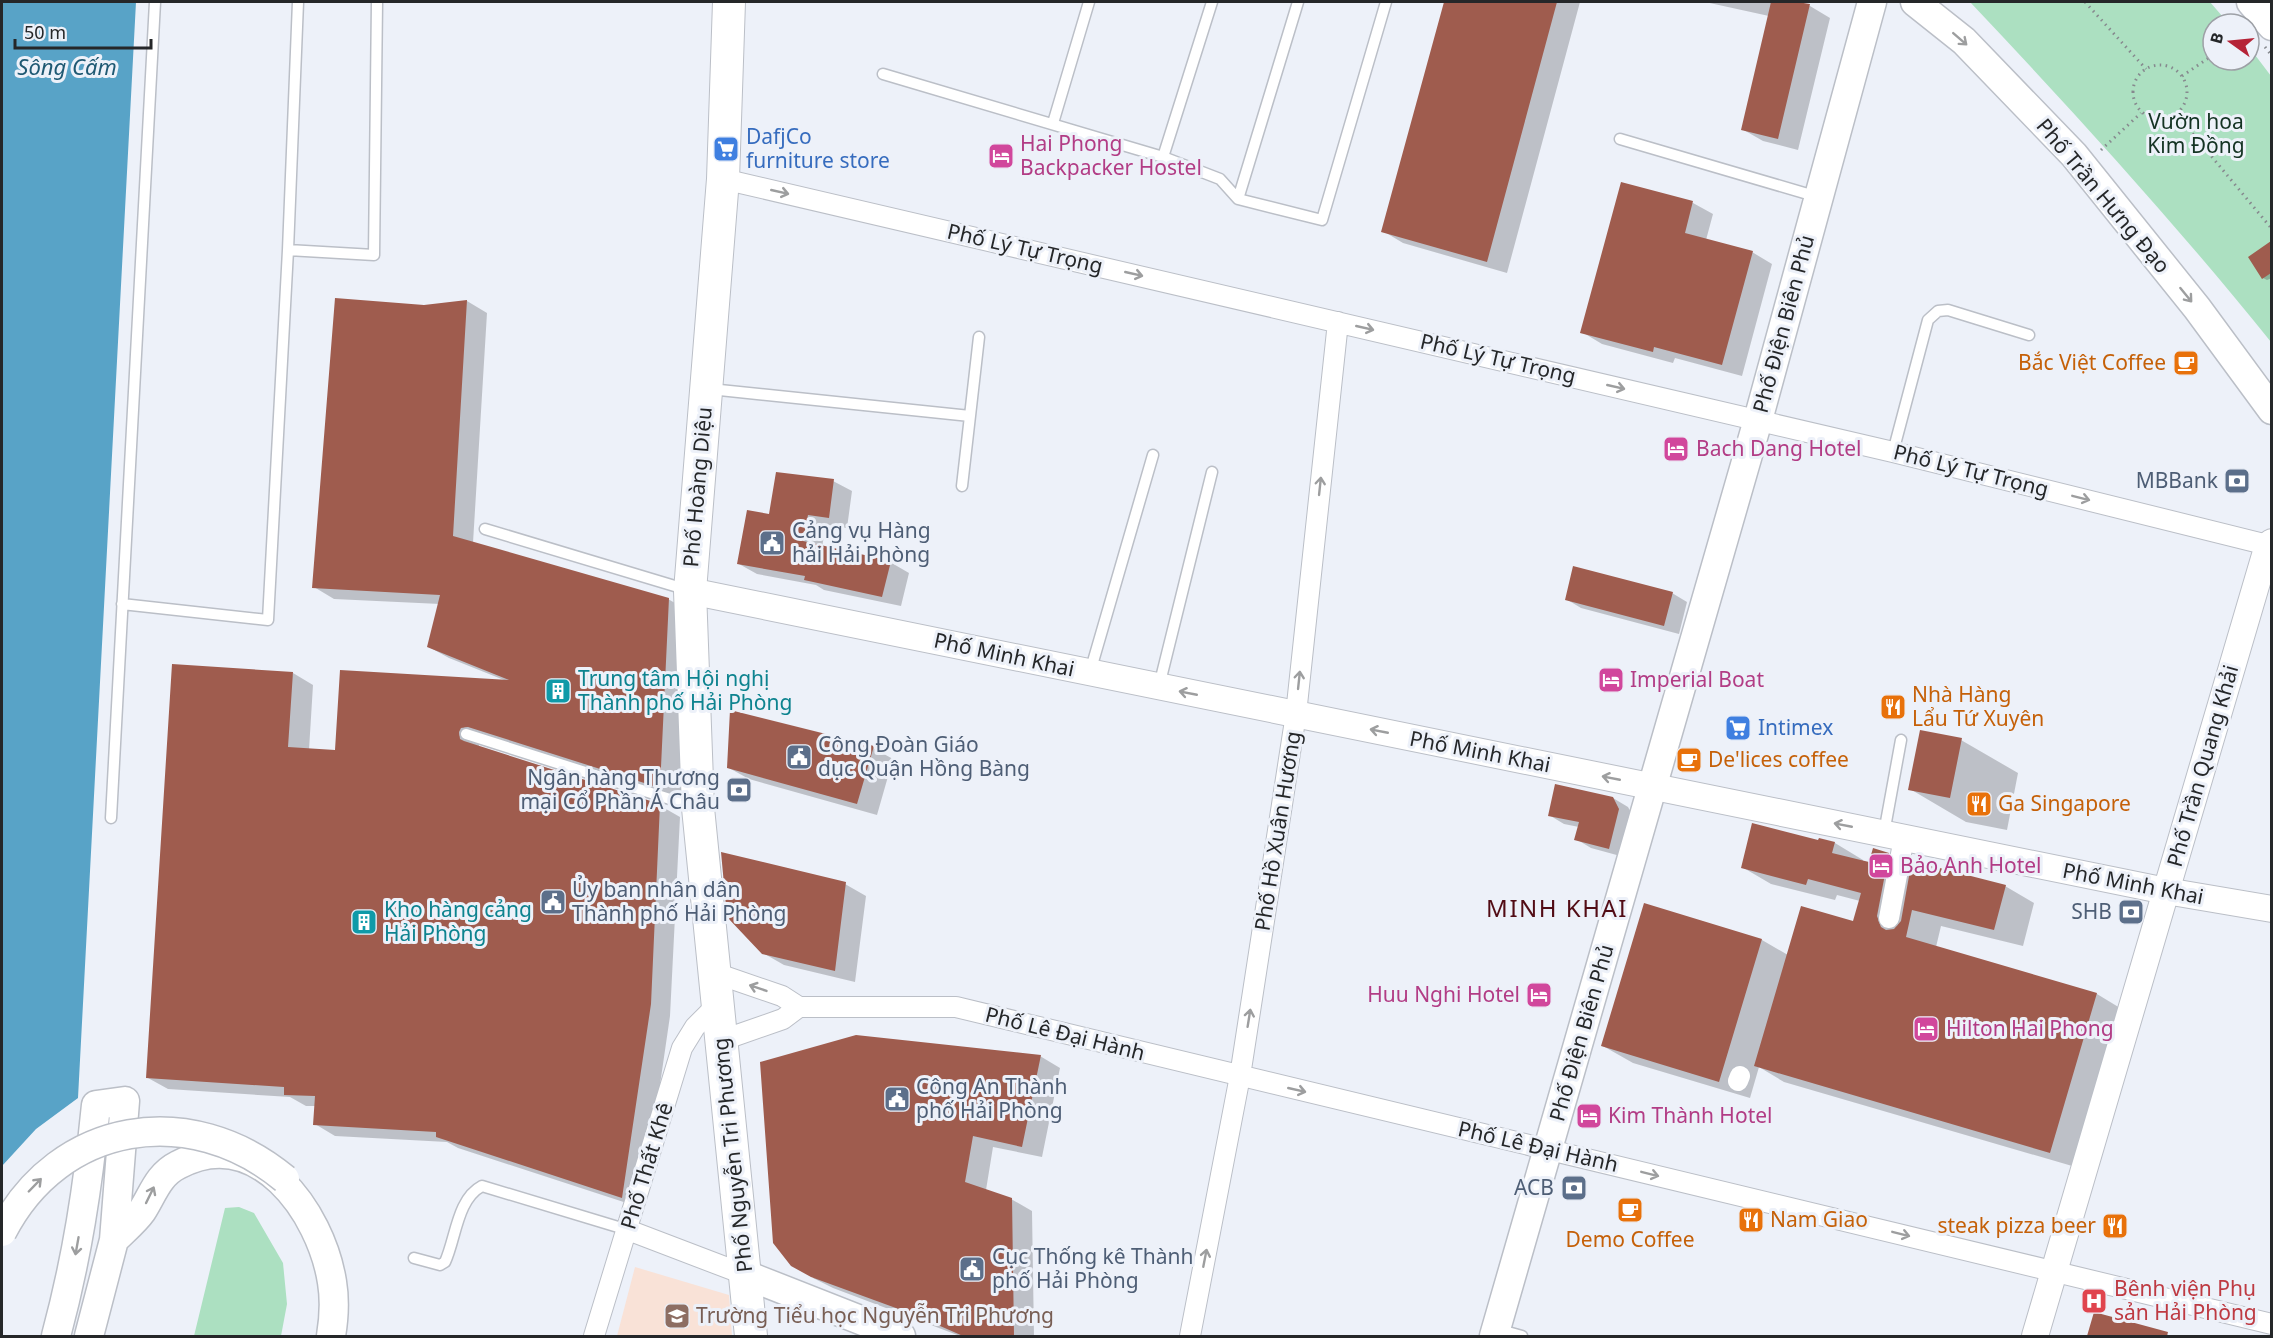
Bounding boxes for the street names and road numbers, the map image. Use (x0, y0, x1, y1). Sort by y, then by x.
street label: Phố Trần Hưng Đạo (2031, 112, 2177, 279)
street label: Phố Lý Tự Trọng (945, 217, 1106, 280)
street label: Phố Điện Biên Phủ (1746, 232, 1820, 416)
street label: Phố Lý Tự Trọng (1418, 327, 1579, 390)
street label: Phố Hoàng Diệu (676, 406, 718, 568)
street label: Phố Lý Tự Trọng (1891, 437, 2052, 503)
street label: Phố Minh Khai (931, 625, 1077, 683)
street label: Phố Trần Quang Khải (2160, 662, 2244, 870)
street label: Phố Minh Khai (1407, 724, 1553, 778)
street label: Phố Hồ Xuân Hương (1247, 729, 1307, 933)
street label: Phố Minh Khai (2060, 856, 2206, 910)
street label: Phố Điện Biên Phủ (1542, 941, 1620, 1124)
street label: Phố Lê Đại Hành (983, 1000, 1148, 1066)
street label: Phố Nguyễn Tri Phương (706, 1037, 758, 1274)
street label: Phố Thất Khê (613, 1099, 679, 1233)
street label: Phố Lê Đại Hành (1455, 1114, 1621, 1178)

